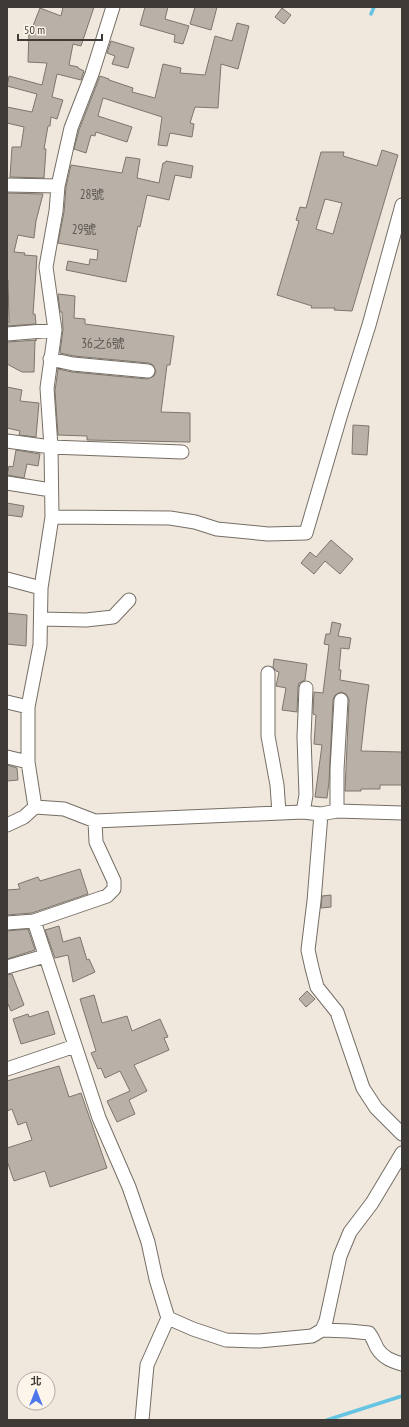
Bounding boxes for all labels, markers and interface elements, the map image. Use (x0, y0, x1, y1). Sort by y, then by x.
scale bar (18, 16, 102, 42)
text: 50 m (24, 22, 45, 37)
house number: 28號 (80, 186, 104, 203)
house number: 29號 (72, 221, 96, 238)
house number: 36之6號 (81, 335, 125, 352)
north arrow (16, 1371, 56, 1411)
text: 北 (31, 1374, 42, 1388)

